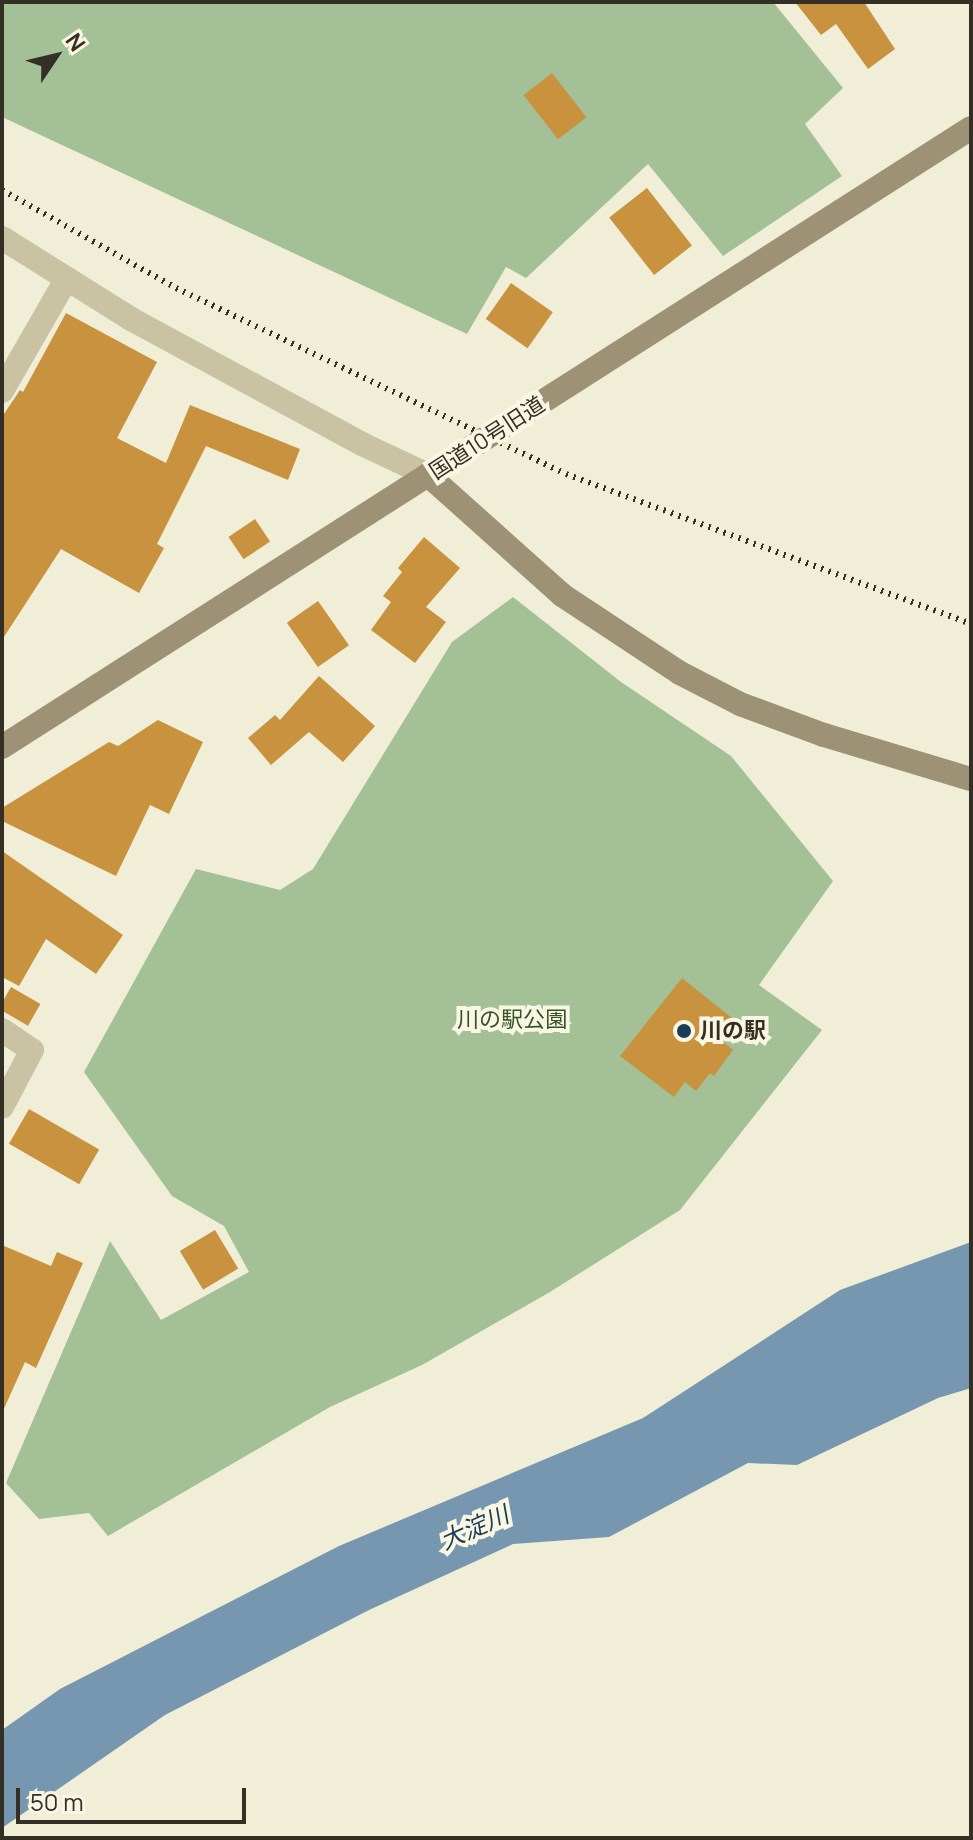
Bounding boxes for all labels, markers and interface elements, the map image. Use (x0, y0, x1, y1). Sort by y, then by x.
north arrow (16, 16, 96, 96)
text: N (59, 27, 92, 57)
street label: 国道10号旧道 (424, 391, 550, 485)
park label: 川の駅公園 (457, 1007, 567, 1033)
place label: 川の駅 (700, 1018, 766, 1044)
marker: 川の駅 (675, 1022, 693, 1040)
water label: 大淀川 (435, 1499, 513, 1555)
scale bar (20, 1772, 250, 1822)
text: 50 m (30, 1785, 84, 1818)

